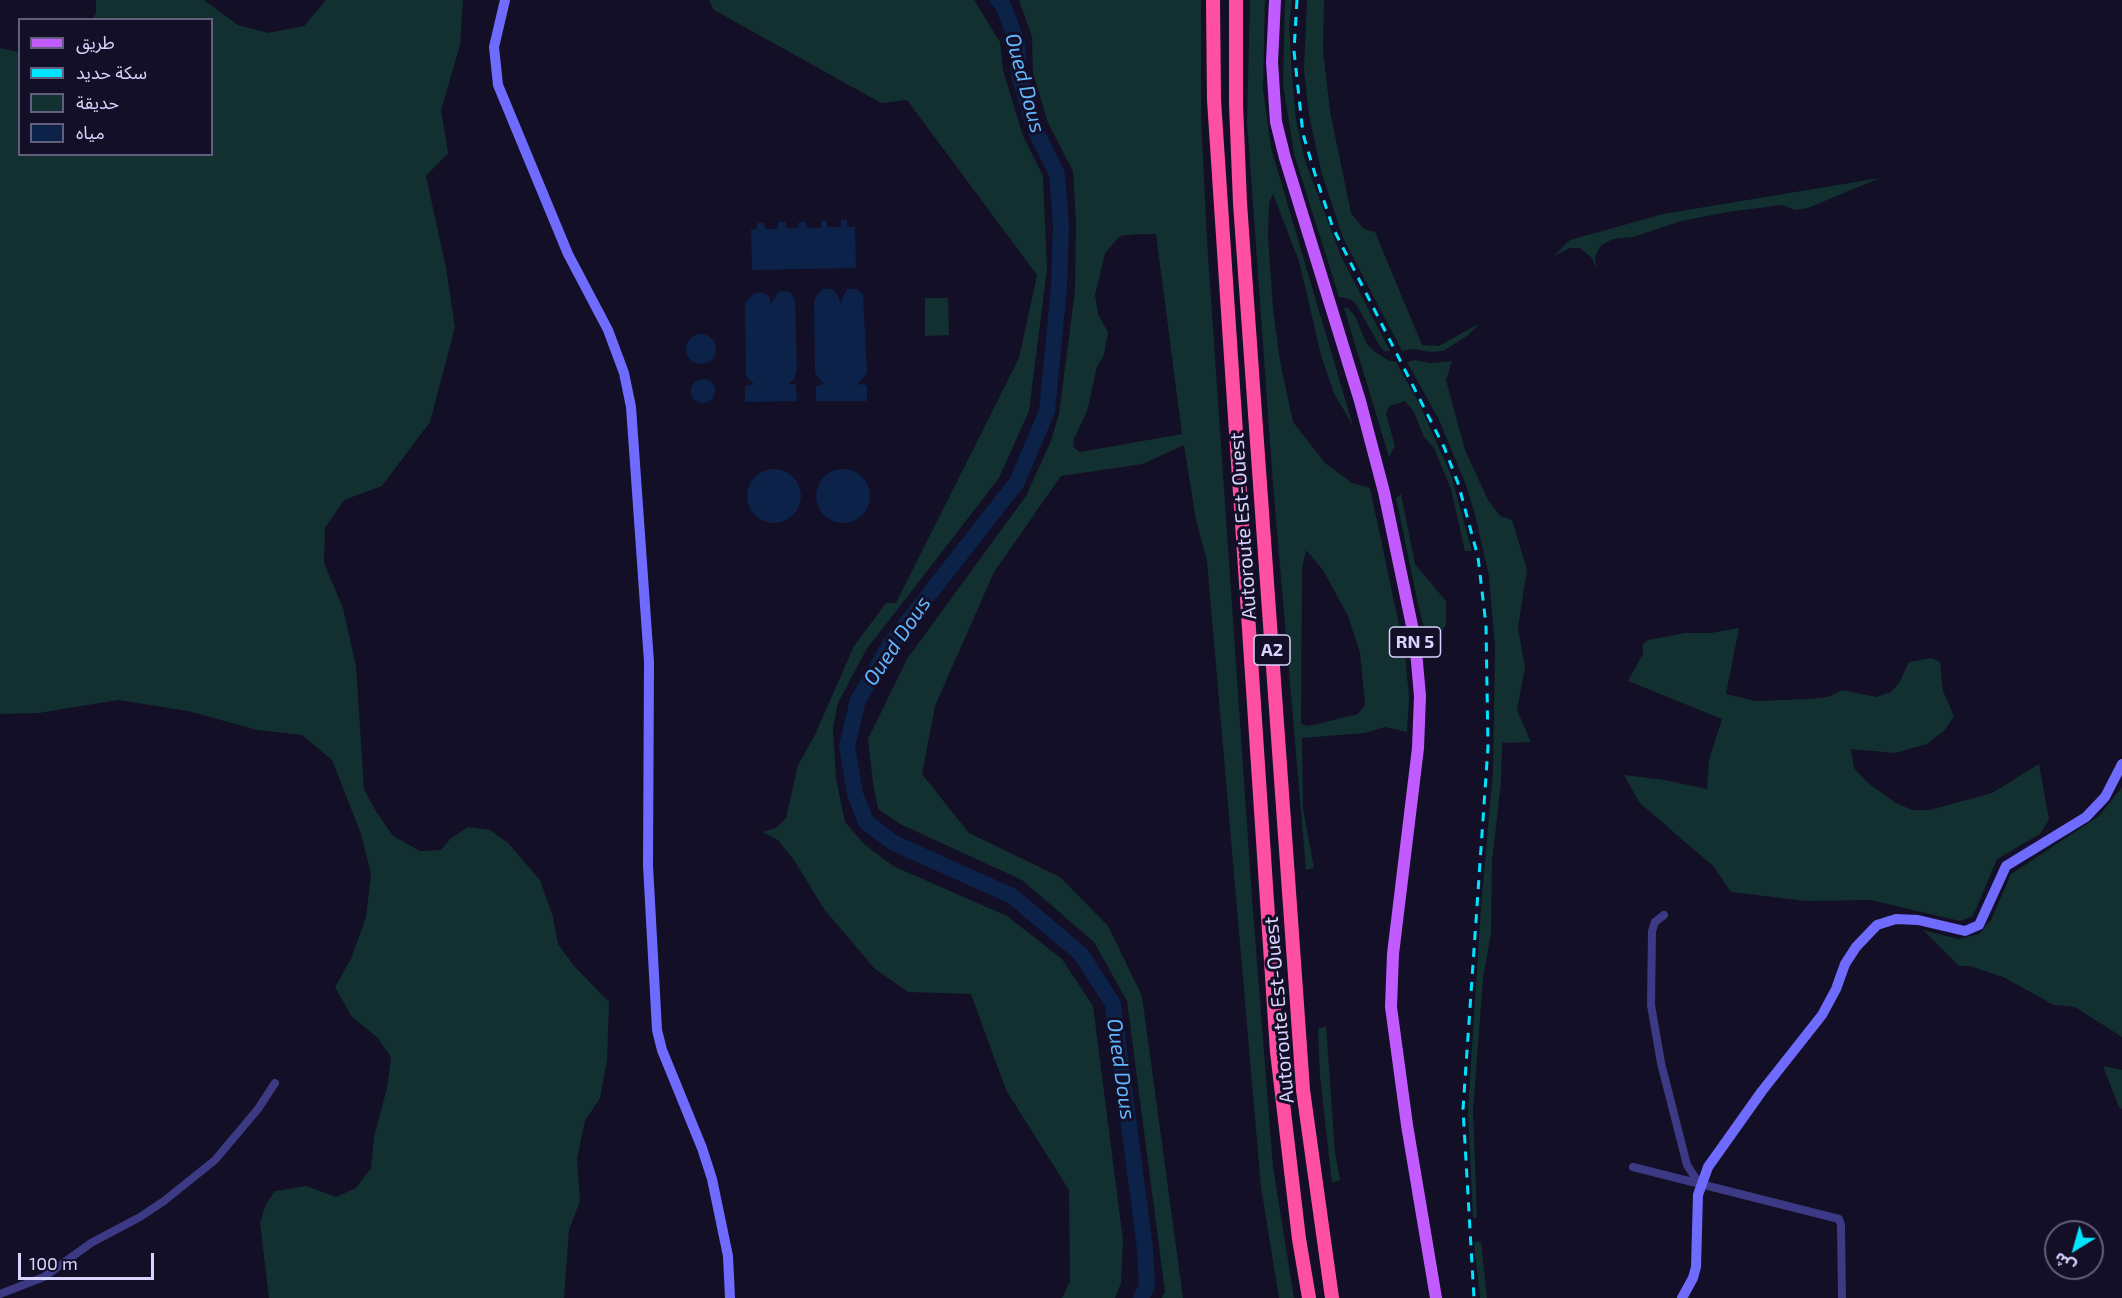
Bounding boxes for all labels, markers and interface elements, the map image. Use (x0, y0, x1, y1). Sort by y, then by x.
legend (18, 18, 213, 156)
water label: Oued Dous (1000, 30, 1050, 136)
text: طريق (76, 31, 115, 53)
text: سكة حديد (76, 61, 147, 83)
text: حديقة (76, 91, 119, 113)
text: مياه (76, 121, 105, 143)
street label: Autoroute Est-Ouest (1224, 432, 1262, 620)
water label: Oued Dous (858, 592, 936, 690)
road number: RN 5 (1390, 627, 1440, 657)
road number: A2 (1254, 635, 1290, 665)
street label: Autoroute Est-Ouest (1259, 916, 1299, 1104)
water label: Oued Dous (1101, 1017, 1141, 1121)
north arrow (2044, 1220, 2104, 1280)
scale bar (21, 1241, 158, 1279)
text: ش (2050, 1249, 2079, 1277)
text: 100 m (29, 1252, 78, 1274)

